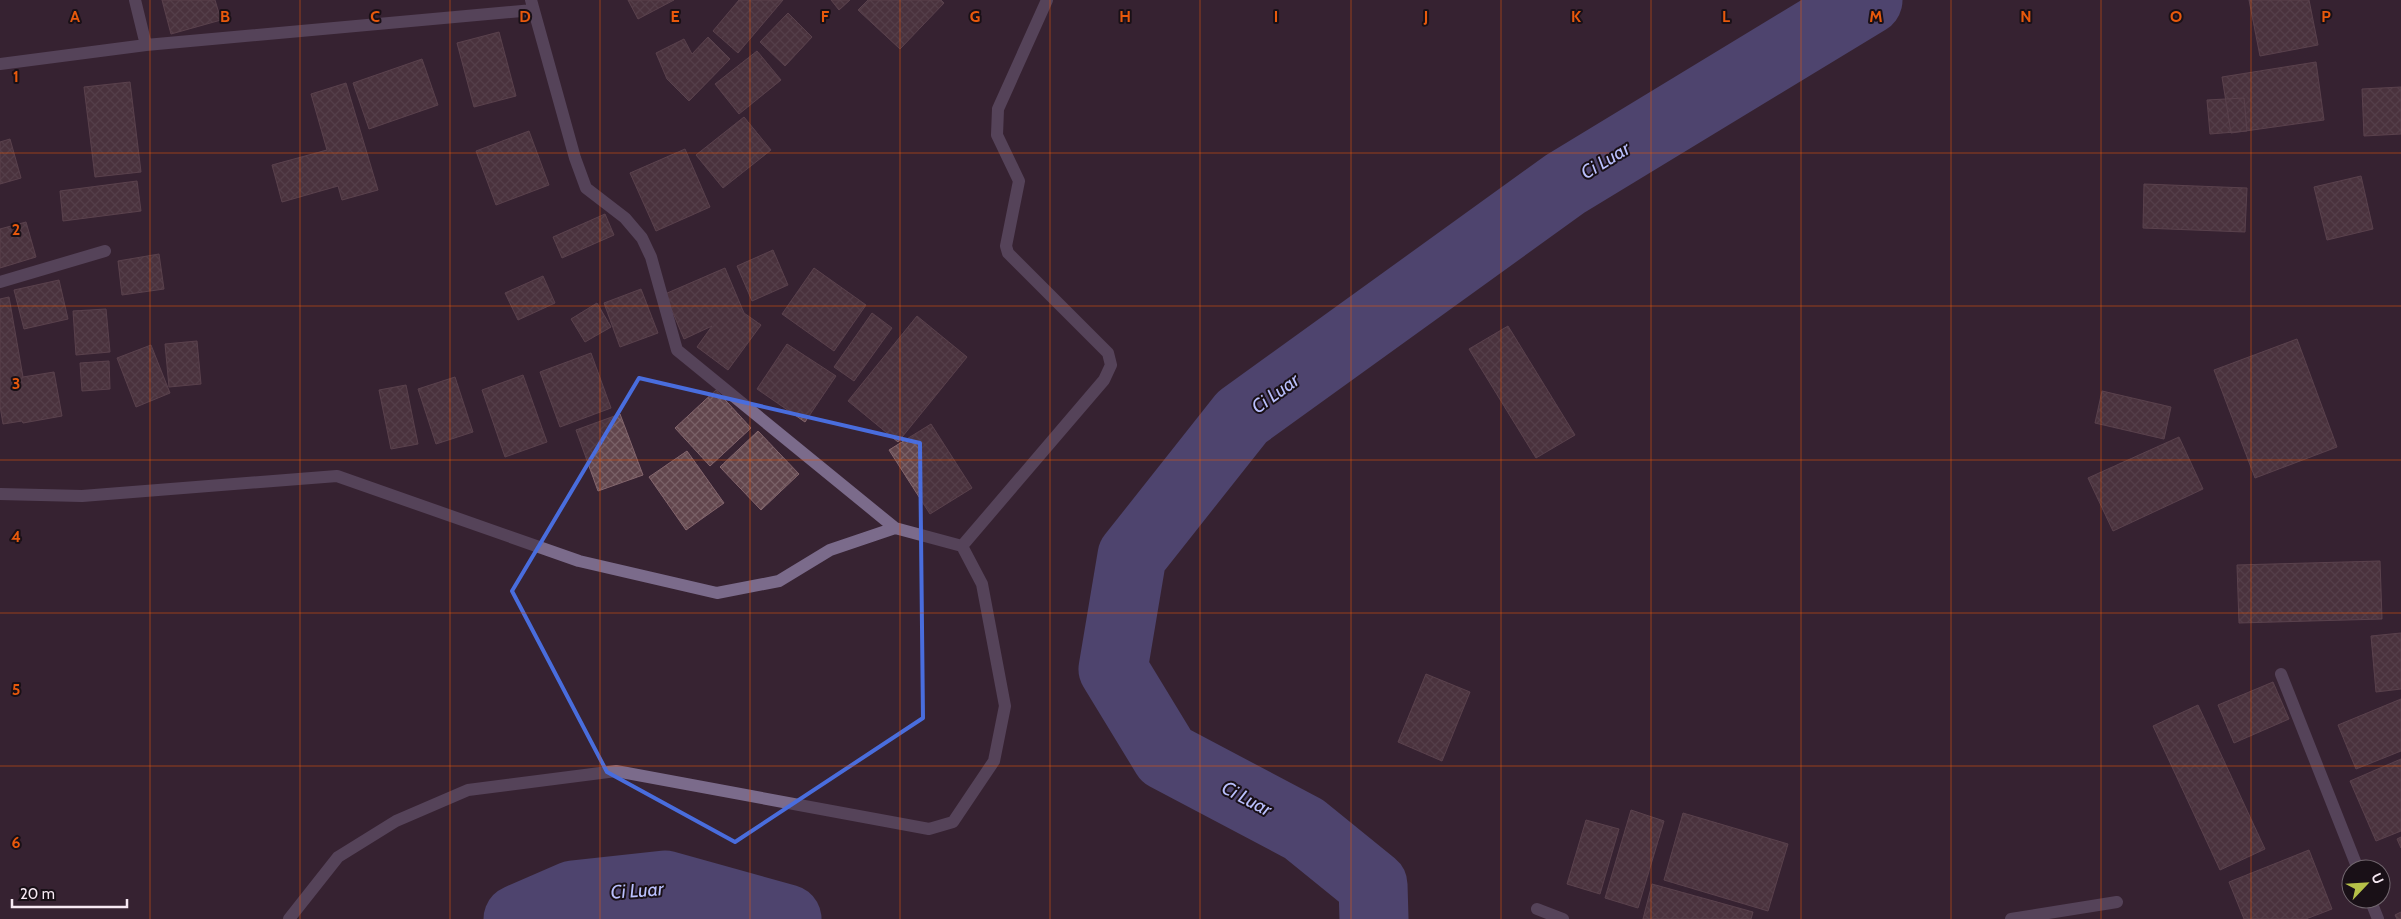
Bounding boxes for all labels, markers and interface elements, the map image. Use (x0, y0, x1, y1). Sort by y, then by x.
text: A (70, 7, 80, 26)
text: B (220, 7, 230, 26)
text: C (370, 7, 380, 26)
text: D (519, 7, 531, 26)
text: E (670, 7, 680, 26)
text: F (821, 7, 830, 26)
text: G (970, 7, 980, 26)
text: H (1119, 7, 1131, 26)
text: I (1274, 7, 1278, 26)
text: J (1423, 7, 1428, 26)
text: K (1571, 7, 1581, 26)
text: L (1722, 7, 1730, 26)
text: M (1869, 7, 1883, 26)
text: N (2020, 7, 2032, 26)
text: O (2170, 7, 2182, 26)
text: P (2321, 7, 2331, 26)
text: 1 (13, 67, 19, 86)
water label: Ci Luar (1577, 136, 1635, 184)
text: 2 (12, 220, 20, 239)
water label: Ci Luar (1247, 368, 1305, 418)
text: 3 (12, 374, 20, 393)
text: 4 (11, 527, 21, 546)
text: 5 (12, 680, 20, 699)
water label: Ci Luar (1218, 776, 1277, 822)
text: 6 (12, 833, 21, 852)
north arrow (2341, 859, 2391, 909)
text: U (2367, 870, 2388, 887)
scale bar (12, 876, 128, 908)
water label: Ci Luar (610, 877, 666, 904)
text: 20 m (20, 885, 55, 903)

